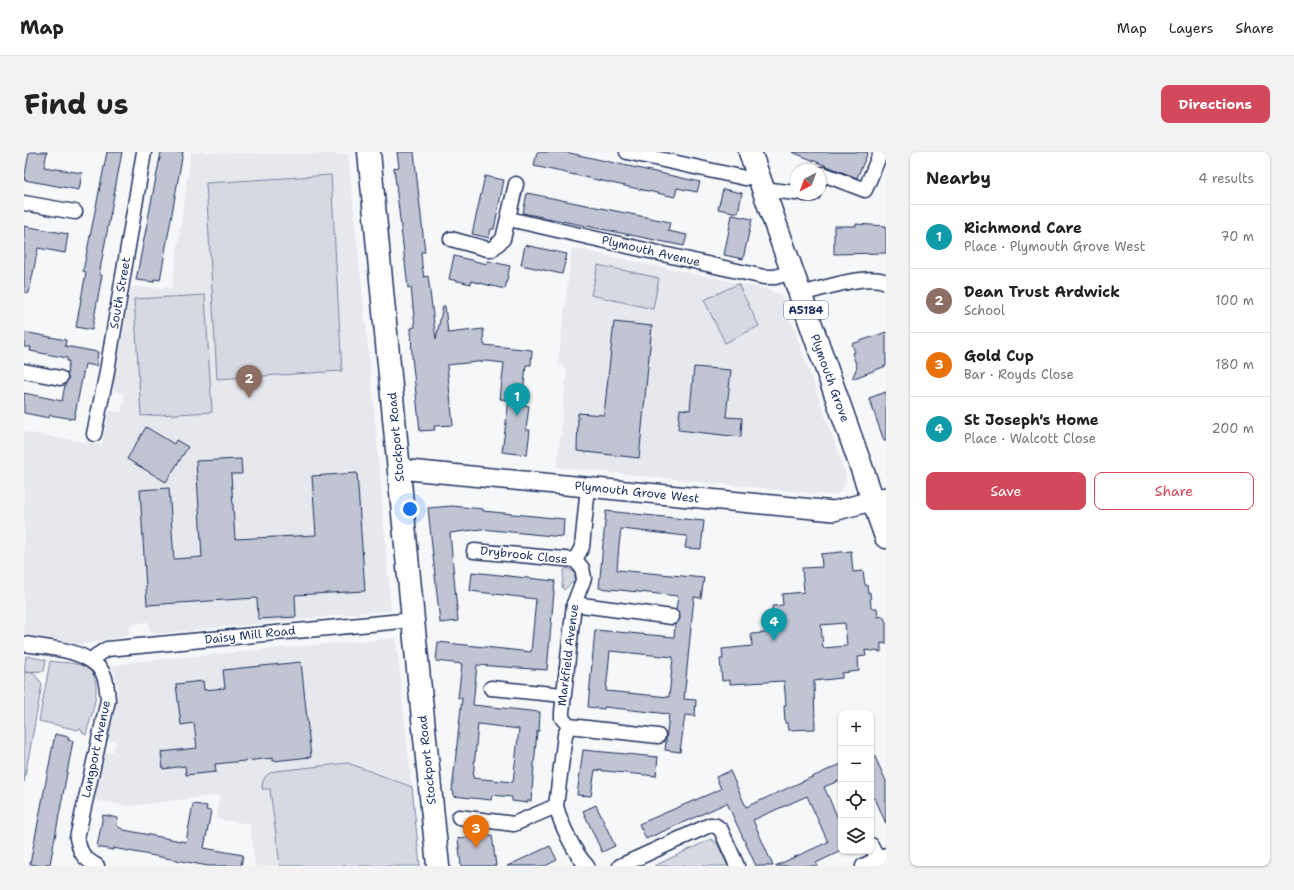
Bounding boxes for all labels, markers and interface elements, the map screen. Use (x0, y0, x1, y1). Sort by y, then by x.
text: Map (20, 15, 64, 40)
text: Map (1117, 19, 1147, 37)
text: Layers (1169, 19, 1213, 37)
text: Share (1235, 19, 1274, 37)
text: Find us (24, 85, 129, 123)
button: Directions (1161, 85, 1270, 123)
north arrow (790, 164, 826, 200)
text: Nearby (926, 167, 991, 189)
text: 4 results (1198, 170, 1254, 187)
text: Richmond Care (964, 218, 1082, 238)
text: 1 (936, 228, 942, 245)
text: 70 m (1220, 228, 1254, 245)
street label: Plymouth Avenue (600, 232, 702, 270)
text: Place · Plymouth Grove West (964, 238, 1145, 255)
street label: South Street (106, 256, 134, 330)
text: Dean Trust Ardwick (964, 282, 1120, 302)
text: 2 (934, 292, 944, 309)
text: 100 m (1215, 292, 1254, 309)
road number: A5184 (784, 301, 828, 319)
text: School (964, 302, 1005, 319)
street label: Plymouth Grove (807, 332, 853, 424)
text: Gold Cup (964, 346, 1034, 366)
text: 3 (934, 356, 944, 373)
text: 180 m (1215, 356, 1254, 373)
pin: 2 (236, 365, 262, 398)
text: Bar · Royds Close (964, 366, 1074, 383)
pin: 1 (504, 383, 530, 416)
street label: Stockport Road (384, 391, 408, 482)
text: St Joseph's Home (964, 410, 1099, 430)
text: 4 (934, 420, 944, 437)
text: 200 m (1212, 420, 1254, 437)
text: Place · Walcott Close (964, 430, 1096, 447)
button: Save (926, 472, 1086, 510)
button: Share (1094, 472, 1254, 510)
street label: Plymouth Grove West (574, 477, 700, 507)
your location (400, 499, 420, 519)
street label: Drybrook Close (479, 542, 569, 568)
street label: Markfield Avenue (554, 603, 582, 707)
pin: 4 (761, 608, 787, 641)
street label: Daisy Mill Road (204, 622, 297, 648)
street label: Langport Avenue (78, 699, 114, 799)
map controls (838, 710, 874, 854)
button: + (838, 710, 874, 746)
street label: Stockport Road (414, 714, 440, 806)
button: − (838, 746, 874, 782)
button: locate (838, 782, 874, 818)
pin: 3 (463, 815, 489, 848)
button: layers (838, 818, 874, 854)

